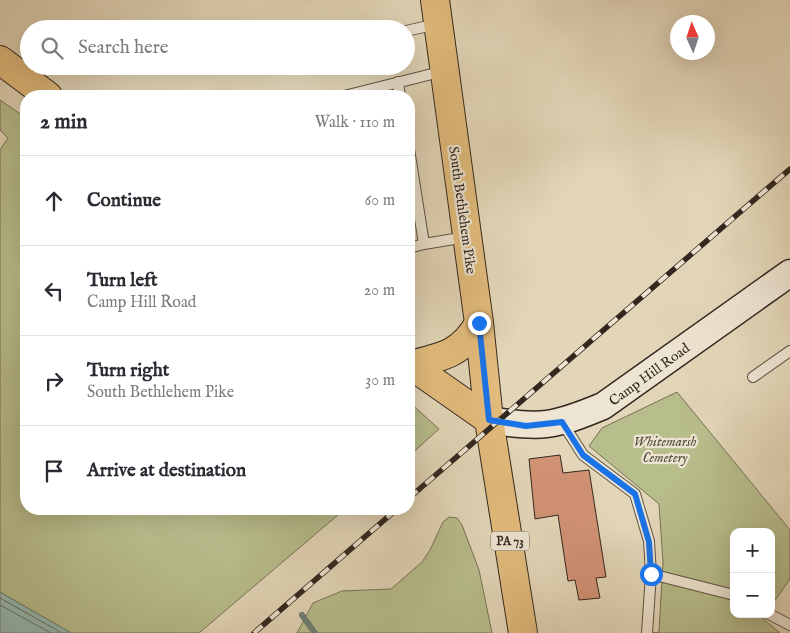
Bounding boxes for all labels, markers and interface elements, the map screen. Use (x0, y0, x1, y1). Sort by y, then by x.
north arrow (670, 15, 715, 60)
search box (20, 20, 415, 75)
icon: search (38, 34, 66, 62)
text: Search here (78, 36, 169, 60)
text: 2 min (40, 109, 87, 136)
text: Walk · 110 m (315, 113, 395, 133)
street label: South Bethlehem Pike (444, 145, 480, 276)
icon: ahead (40, 187, 68, 215)
text: Continue (87, 189, 161, 213)
text: 60 m (365, 191, 395, 211)
text: Turn left (87, 269, 158, 293)
icon: left (40, 277, 68, 305)
text: 20 m (364, 281, 395, 301)
text: Camp Hill Road (87, 293, 196, 313)
route end (468, 312, 491, 335)
street label: Camp Hill Road (606, 339, 694, 410)
text: Turn right (87, 359, 169, 383)
icon: right (40, 367, 68, 395)
text: 30 m (365, 371, 395, 391)
text: South Bethlehem Pike (87, 383, 234, 403)
park label: Whitemarsh Cemetery (634, 433, 697, 467)
icon: arrive (40, 457, 68, 485)
text: Arrive at destination (87, 459, 246, 483)
map controls (730, 528, 775, 618)
button: + (730, 528, 775, 573)
road number: PA 73 (491, 532, 529, 550)
route start (640, 563, 663, 586)
button: − (730, 573, 775, 618)

